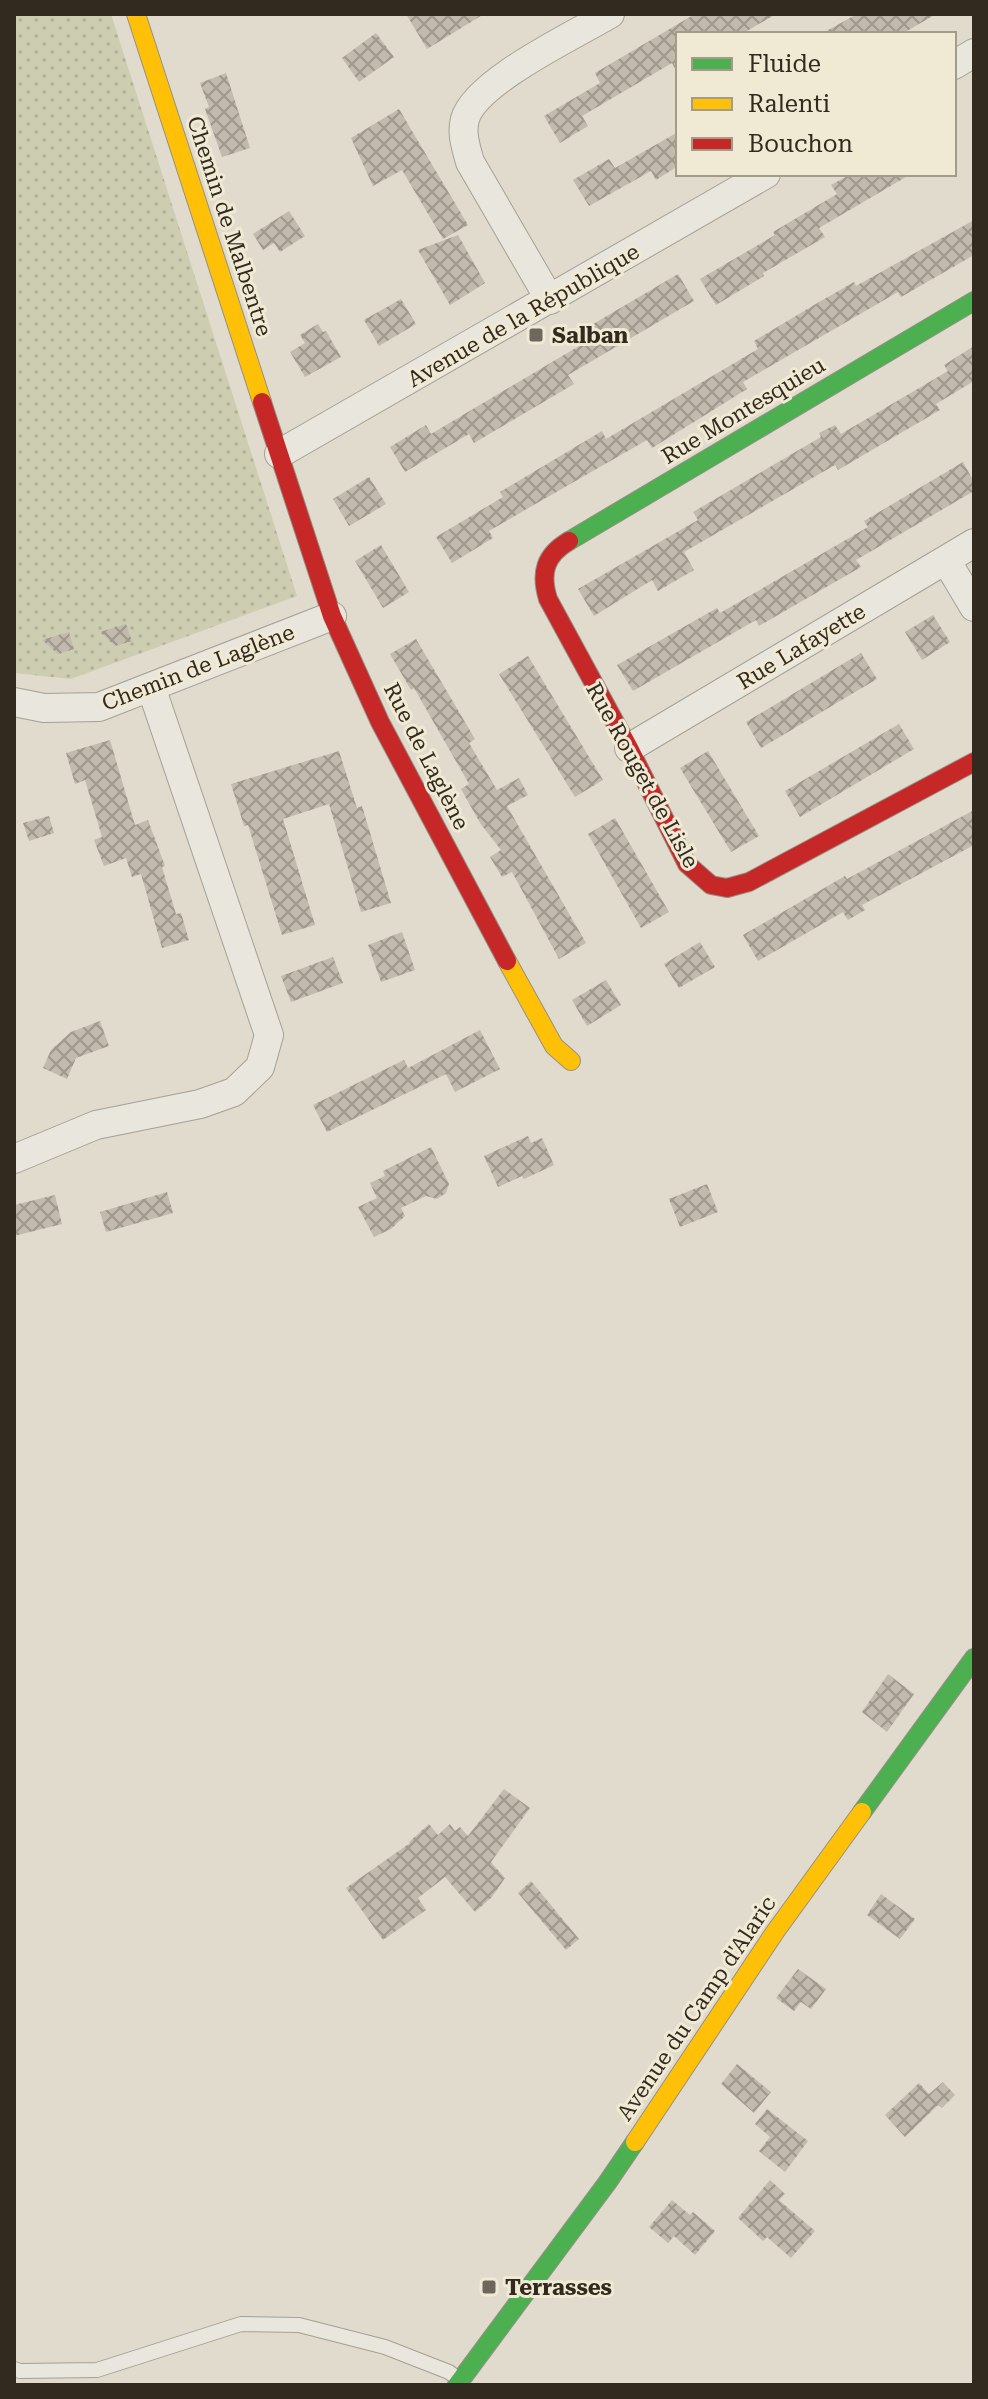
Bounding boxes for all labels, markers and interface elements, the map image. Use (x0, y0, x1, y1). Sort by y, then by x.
legend (676, 32, 956, 176)
text: Fluide (748, 50, 821, 78)
text: Ralenti (748, 90, 830, 118)
street label: Chemin de Malbentre (182, 113, 277, 339)
text: Bouchon (748, 130, 853, 158)
street label: Avenue de la République (403, 239, 644, 392)
place label: Salban (552, 323, 629, 348)
marker: Salban (527, 326, 545, 344)
street label: Rue Montesquieu (657, 352, 829, 469)
street label: Rue Lafayette (733, 598, 870, 694)
street label: Chemin de Laglène (98, 619, 298, 716)
street label: Rue Rouget de Lisle (581, 678, 704, 872)
street label: Rue de Laglène (379, 679, 474, 834)
street label: Avenue du Camp d'Alaric (612, 1891, 781, 2125)
place label: Terrasses (505, 2275, 612, 2300)
marker: Terrasses (480, 2278, 498, 2296)

